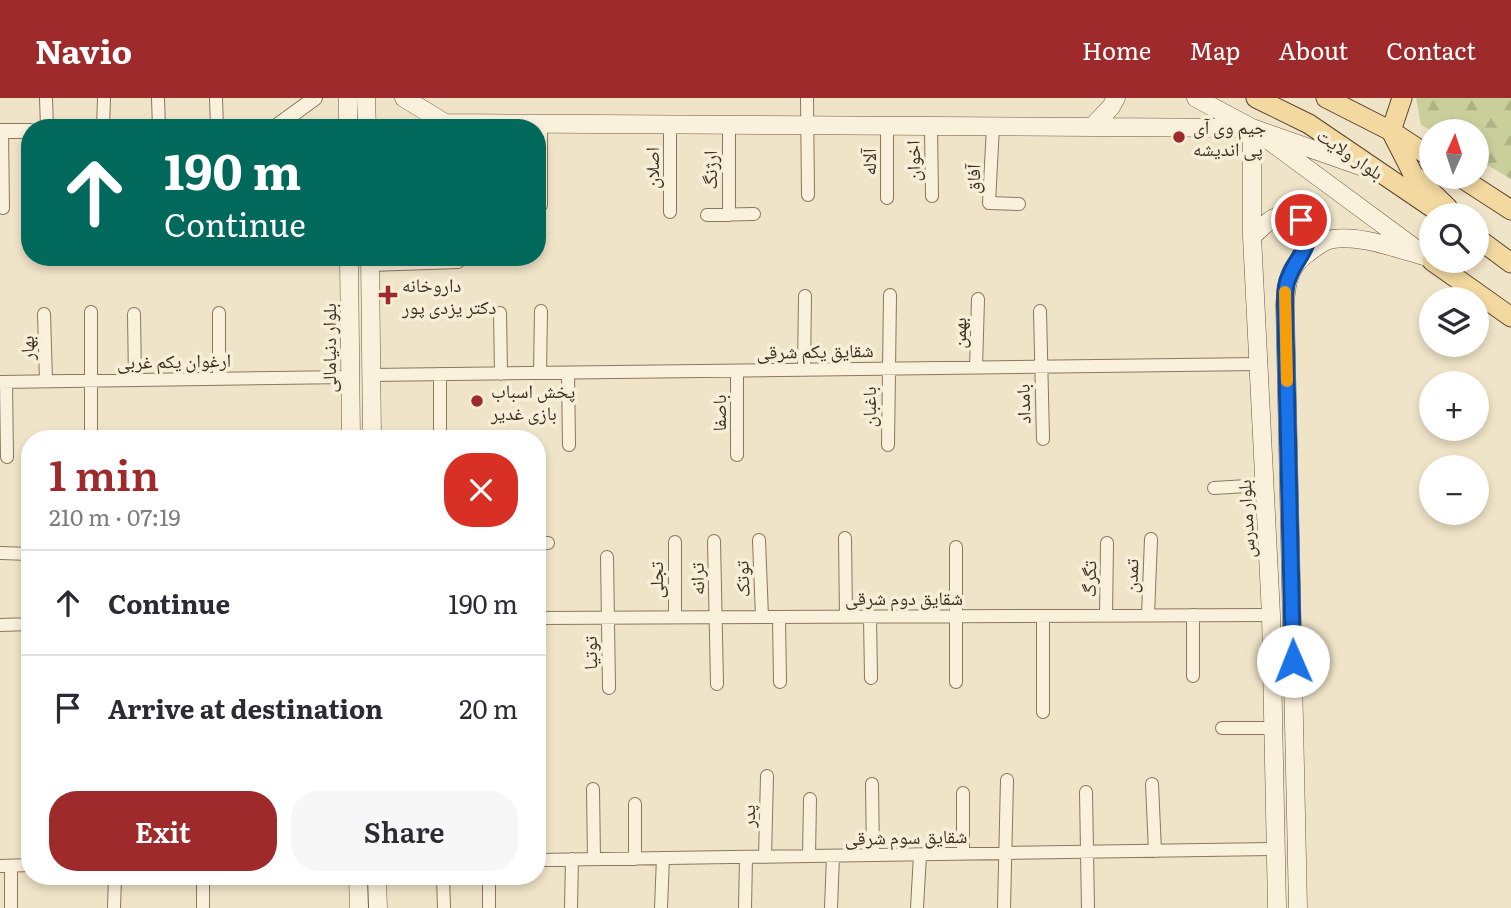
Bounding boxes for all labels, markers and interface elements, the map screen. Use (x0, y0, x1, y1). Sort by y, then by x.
text: Navio (35, 25, 132, 74)
text: Home (1082, 32, 1151, 67)
text: Map (1189, 32, 1240, 67)
text: About (1278, 32, 1348, 67)
text: Contact (1386, 32, 1476, 67)
place label: جیم وی آی پی اندیشه (1193, 112, 1266, 162)
north arrow (1419, 119, 1489, 189)
map controls (1419, 119, 1489, 525)
street label: بلوار ولایت (1312, 120, 1390, 186)
marker: جیم وی آی پی اندیشه (1171, 129, 1187, 145)
text: 190 m (164, 132, 301, 205)
street label: اخوان (898, 140, 926, 182)
icon: ahead (49, 147, 140, 238)
street label: اصلان (637, 147, 665, 189)
street label: آلاله (854, 147, 882, 175)
street label: ارژنگ (695, 150, 723, 190)
street label: آفاق (957, 163, 987, 194)
pin (1271, 190, 1331, 250)
text: Continue (164, 199, 306, 247)
icon: arrive (1282, 201, 1320, 239)
button: search (1419, 203, 1489, 273)
place label: داروخانه دکتر یزدی پور (401, 270, 497, 320)
marker: داروخانه دکتر یزدی پور (380, 287, 396, 303)
button: layers (1419, 287, 1489, 357)
street label: بلوار دنیامالی (314, 303, 342, 393)
street label: بهمن (944, 317, 972, 349)
street label: بهار (12, 335, 40, 362)
street label: شقایق یکم شرقی (756, 335, 874, 365)
street label: ارغوان یکم غربی (117, 345, 231, 375)
button: + (1419, 371, 1489, 441)
place label: پخش اسباب بازی غدیر (490, 376, 575, 426)
street label: بامداد (1007, 383, 1037, 425)
street label: باغبان (854, 386, 882, 428)
marker: پخش اسباب بازی غدیر (469, 393, 485, 409)
street label: باصفا (704, 394, 732, 432)
text: 1 min (49, 442, 159, 504)
button: close (444, 453, 518, 527)
button: − (1419, 455, 1489, 525)
street label: بلوار مدرس (1229, 479, 1261, 559)
text: 210 m · 07:19 (49, 499, 181, 533)
street label: تمدن (1115, 558, 1145, 594)
street label: توتک (726, 560, 756, 598)
street label: تگرگ (1074, 560, 1102, 598)
street label: تجلی (641, 561, 669, 598)
street label: ترانه (682, 562, 710, 596)
text: Continue (108, 583, 230, 622)
text: 190 m (448, 583, 518, 622)
street label: شقایق دوم شرقی (845, 583, 963, 612)
icon: ahead (49, 584, 87, 622)
position arrow (1256, 624, 1330, 698)
street label: توتیا (575, 636, 603, 670)
text: Arrive at destination (108, 688, 383, 727)
text: 20 m (459, 688, 518, 727)
icon: arrive (49, 689, 87, 727)
button: Exit (49, 791, 277, 871)
button: Share (291, 791, 518, 871)
street label: پدر (733, 804, 761, 829)
street label: شقایق سوم شرقی (844, 821, 968, 852)

